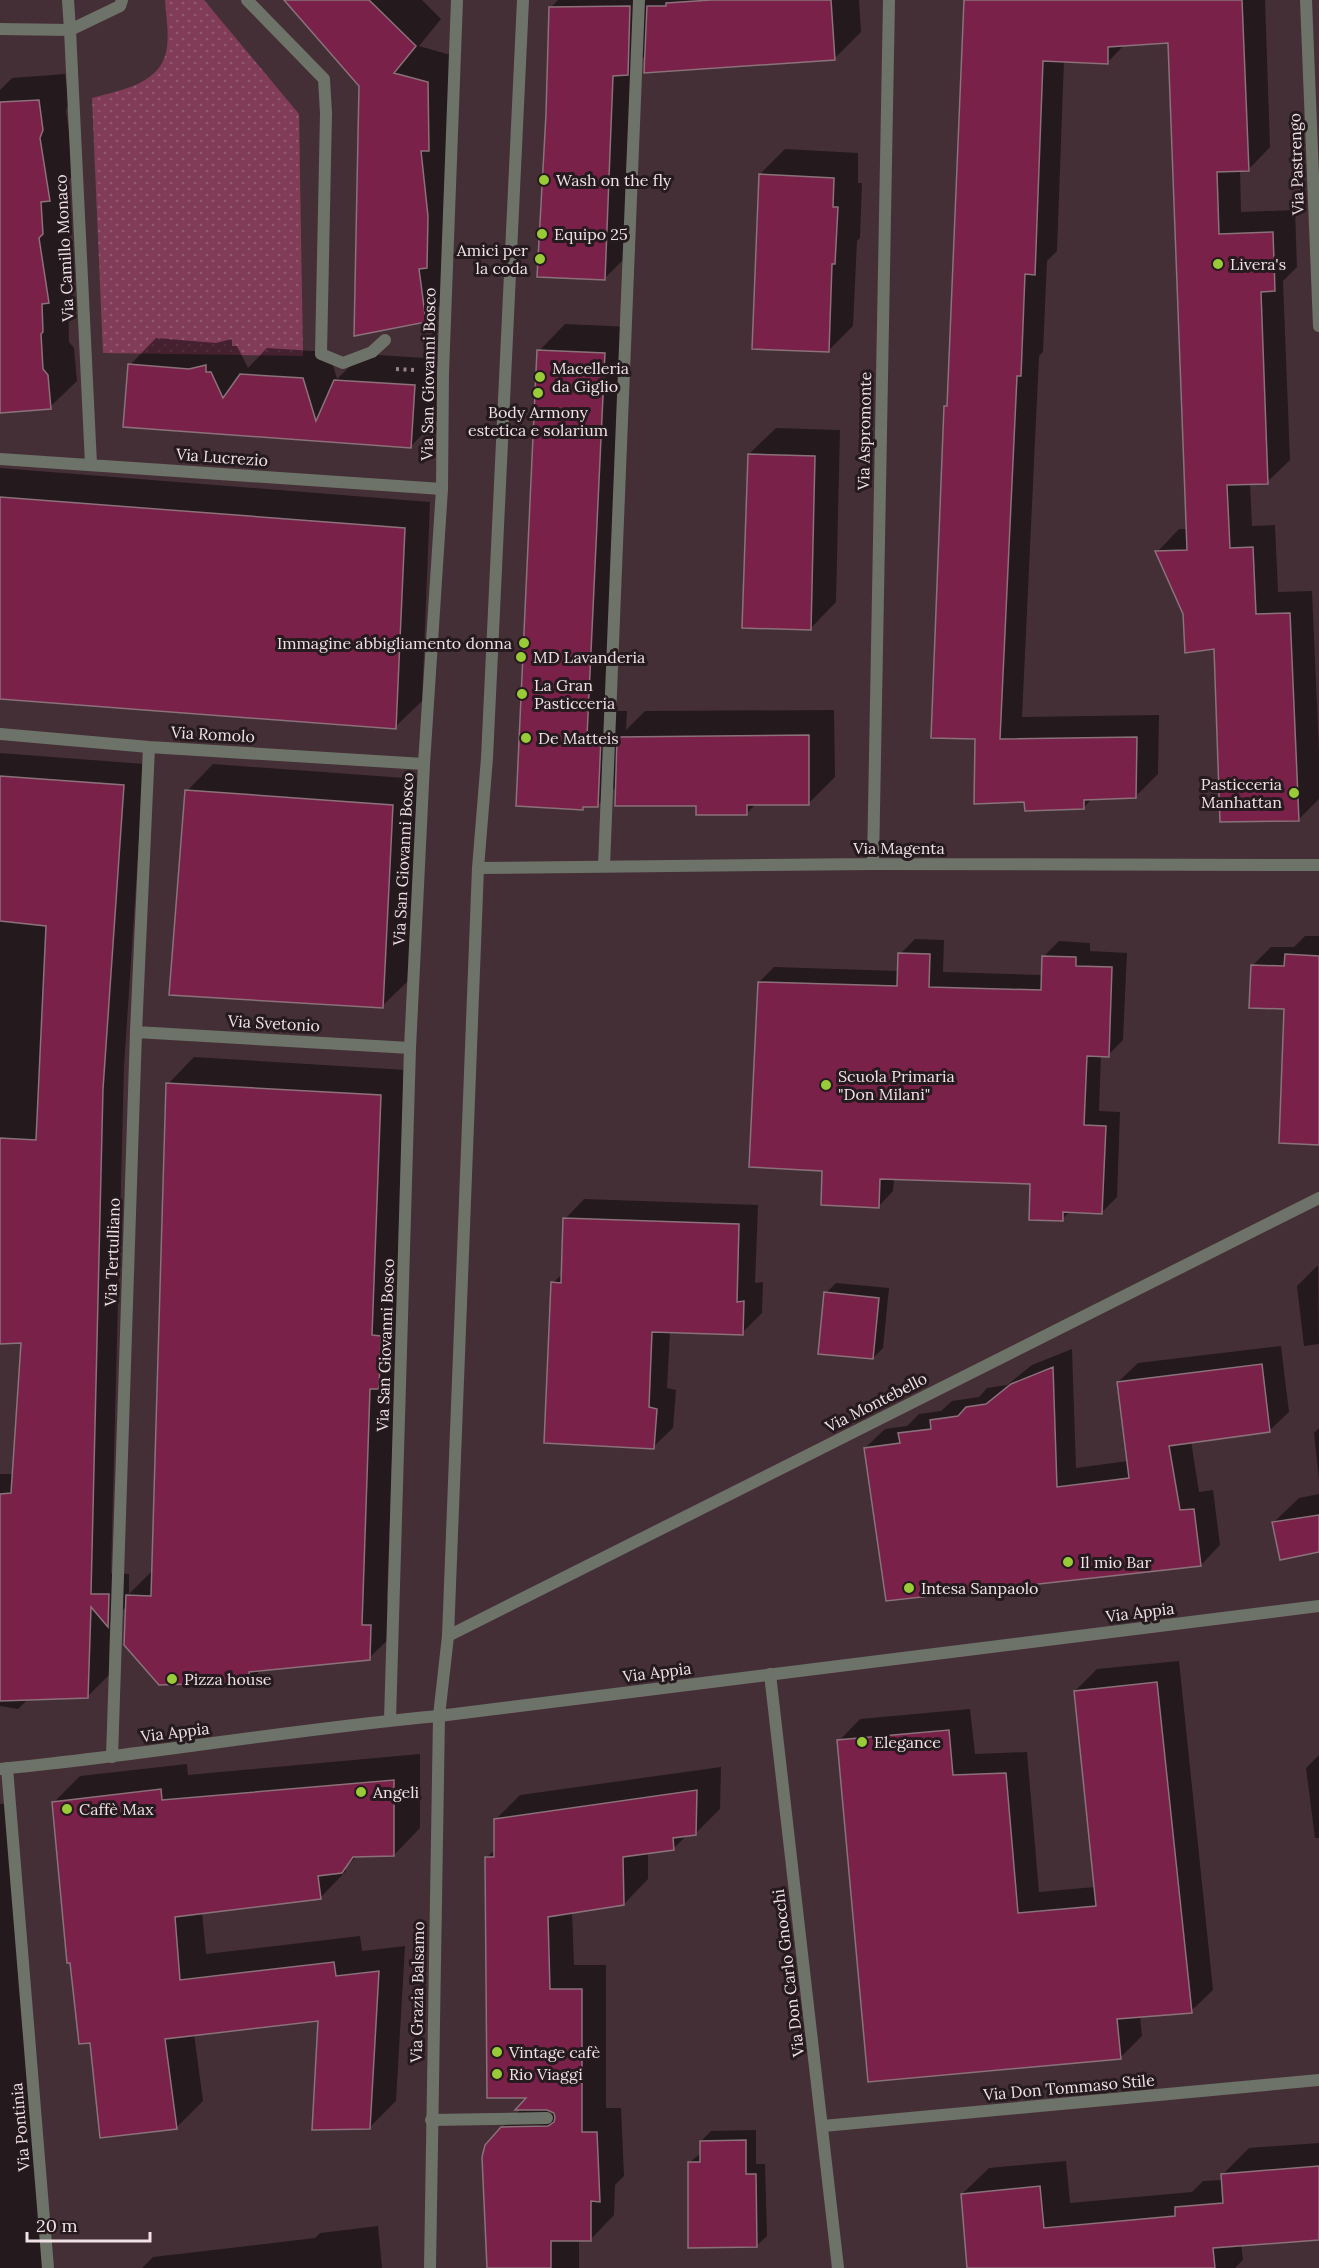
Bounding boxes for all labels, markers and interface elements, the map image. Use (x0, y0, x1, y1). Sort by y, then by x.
street label: Via Pastrengo (1284, 113, 1308, 216)
place label: Wash on the fly (556, 170, 672, 190)
marker: Wash on the fly (537, 173, 551, 187)
street label: Via Camillo Monaco (50, 174, 78, 323)
place label: Equipo 25 (554, 224, 628, 244)
marker: Equipo 25 (535, 227, 549, 241)
place label: Amici per la coda (456, 240, 528, 278)
marker: Amici per la coda (533, 252, 547, 266)
place label: Livera's (1230, 254, 1286, 274)
marker: Livera's (1211, 257, 1225, 271)
street label: Via San Giovanni Bosco (416, 287, 440, 462)
place label: Macelleria da Giglio (552, 358, 629, 396)
marker: Macelleria da Giglio (533, 370, 547, 384)
street label: Via Aspromonte (853, 371, 875, 491)
marker: Body Armony estetica e solarium (531, 386, 545, 400)
place label: Body Armony estetica e solarium (468, 402, 608, 440)
street label: Via Lucrezio (174, 444, 269, 470)
place label: Immagine abbigliamento donna (277, 633, 512, 653)
marker: Immagine abbigliamento donna (517, 636, 531, 650)
place label: MD Lavanderia (533, 647, 645, 667)
marker: MD Lavanderia (514, 650, 528, 664)
place label: La Gran Pasticceria (534, 675, 615, 713)
marker: La Gran Pasticceria (515, 687, 529, 701)
street label: Via Romolo (170, 722, 255, 746)
place label: De Matteis (538, 728, 619, 748)
marker: De Matteis (519, 731, 533, 745)
street label: Via San Giovanni Bosco (388, 772, 418, 947)
place label: Pasticceria Manhattan (1201, 774, 1282, 812)
marker: Pasticceria Manhattan (1287, 786, 1301, 800)
street label: Via Magenta (852, 838, 945, 858)
street label: Via Svetonio (227, 1011, 320, 1035)
place label: Scuola Primaria "Don Milani" (838, 1066, 955, 1104)
marker: Scuola Primaria "Don Milani" (819, 1078, 833, 1092)
street label: Via Tertulliano (100, 1197, 124, 1308)
street label: Via San Giovanni Bosco (372, 1258, 398, 1433)
street label: Via Montebello (821, 1368, 930, 1437)
place label: Il mio Bar (1080, 1552, 1151, 1572)
marker: Il mio Bar (1061, 1555, 1075, 1569)
place label: Intesa Sanpaolo (921, 1578, 1038, 1598)
marker: Intesa Sanpaolo (902, 1581, 916, 1595)
street label: Via Appia (1104, 1598, 1175, 1626)
street label: Via Appia (621, 1658, 692, 1686)
place label: Pizza house (184, 1669, 272, 1689)
marker: Pizza house (165, 1672, 179, 1686)
street label: Via Appia (139, 1718, 210, 1746)
place label: Elegance (874, 1732, 941, 1752)
marker: Elegance (855, 1735, 869, 1749)
place label: Angeli (372, 1782, 419, 1802)
marker: Angeli (354, 1785, 368, 1799)
place label: Caffè Max (79, 1799, 154, 1819)
marker: Caffè Max (60, 1802, 74, 1816)
street label: Via Don Carlo Gnocchi (768, 1888, 808, 2059)
street label: Via Grazia Balsamo (406, 1921, 428, 2064)
place label: Vintage cafè (508, 2042, 600, 2062)
marker: Vintage cafè (490, 2045, 504, 2059)
place label: Rio Viaggi (509, 2064, 583, 2084)
marker: Rio Viaggi (490, 2067, 504, 2081)
street label: Via Don Tommaso Stile (982, 2070, 1156, 2105)
street label: Via Pontinia (6, 2082, 34, 2173)
scale bar (27, 2205, 150, 2243)
text: 20 m (36, 2214, 78, 2237)

